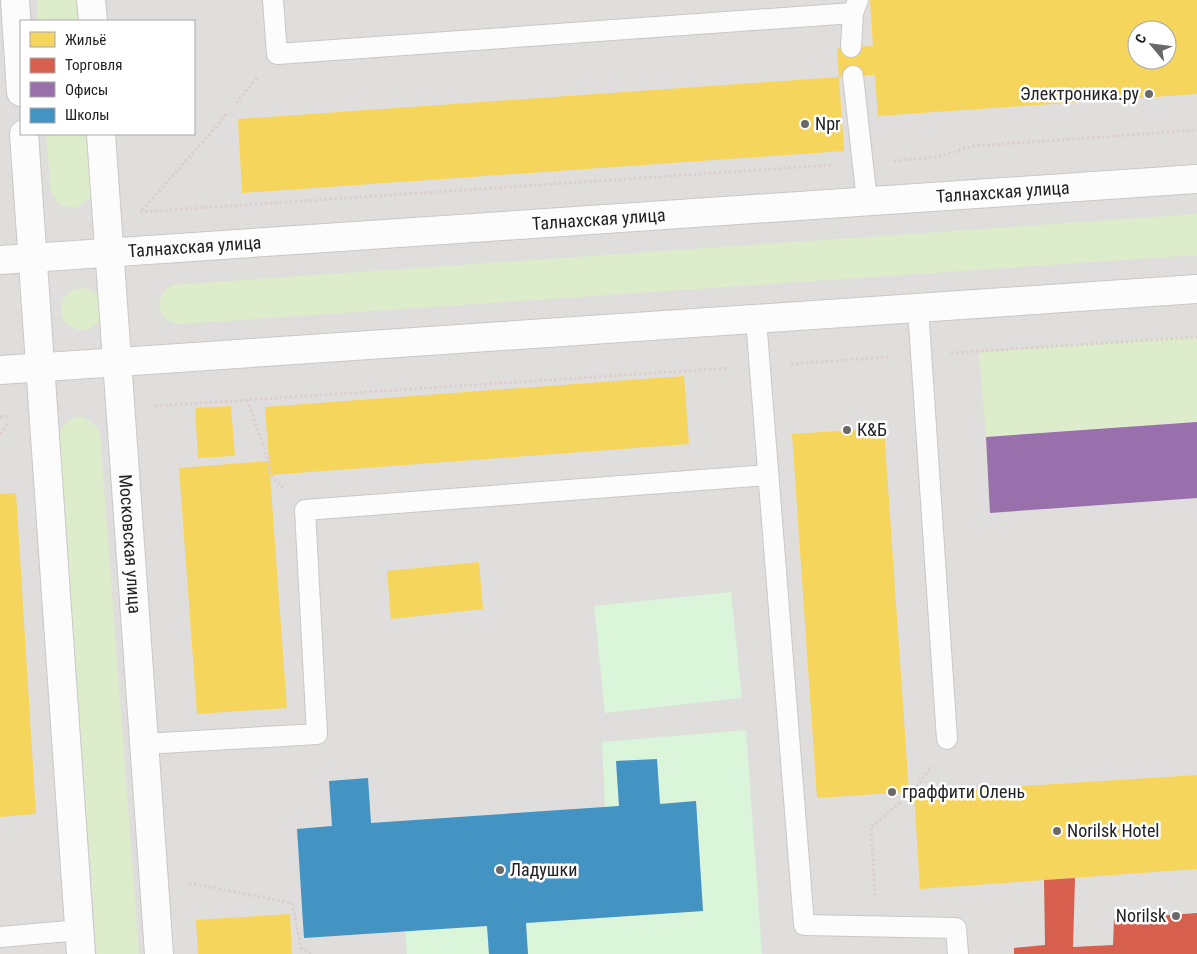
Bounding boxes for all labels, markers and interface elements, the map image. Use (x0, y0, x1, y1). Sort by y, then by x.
legend (20, 20, 195, 135)
north arrow (1127, 20, 1177, 70)
text: Жильё (65, 31, 106, 49)
text: С (1132, 31, 1150, 46)
text: Торговля (65, 56, 122, 74)
text: Офисы (65, 81, 108, 99)
place label: Электроника.ру (1020, 83, 1140, 104)
marker: Электроника.ру (1143, 88, 1155, 100)
text: Школы (65, 106, 110, 124)
place label: Npr (815, 113, 841, 134)
marker: Npr (799, 118, 811, 130)
street label: Талнахская улица (935, 177, 1070, 207)
street label: Талнахская улица (531, 204, 666, 234)
street label: Талнахская улица (127, 231, 262, 261)
place label: К&Б (857, 419, 887, 440)
marker: К&Б (841, 424, 853, 436)
street label: Московская улица (115, 474, 146, 614)
place label: граффити Олень (902, 781, 1025, 802)
marker: граффити Олень (886, 786, 898, 798)
place label: Norilsk Hotel (1067, 820, 1159, 841)
marker: Norilsk Hotel (1051, 825, 1063, 837)
place label: Ладушки (510, 859, 577, 880)
marker: Ладушки (494, 864, 506, 876)
place label: Norilsk (1116, 905, 1166, 926)
marker: Norilsk (1170, 910, 1182, 922)

